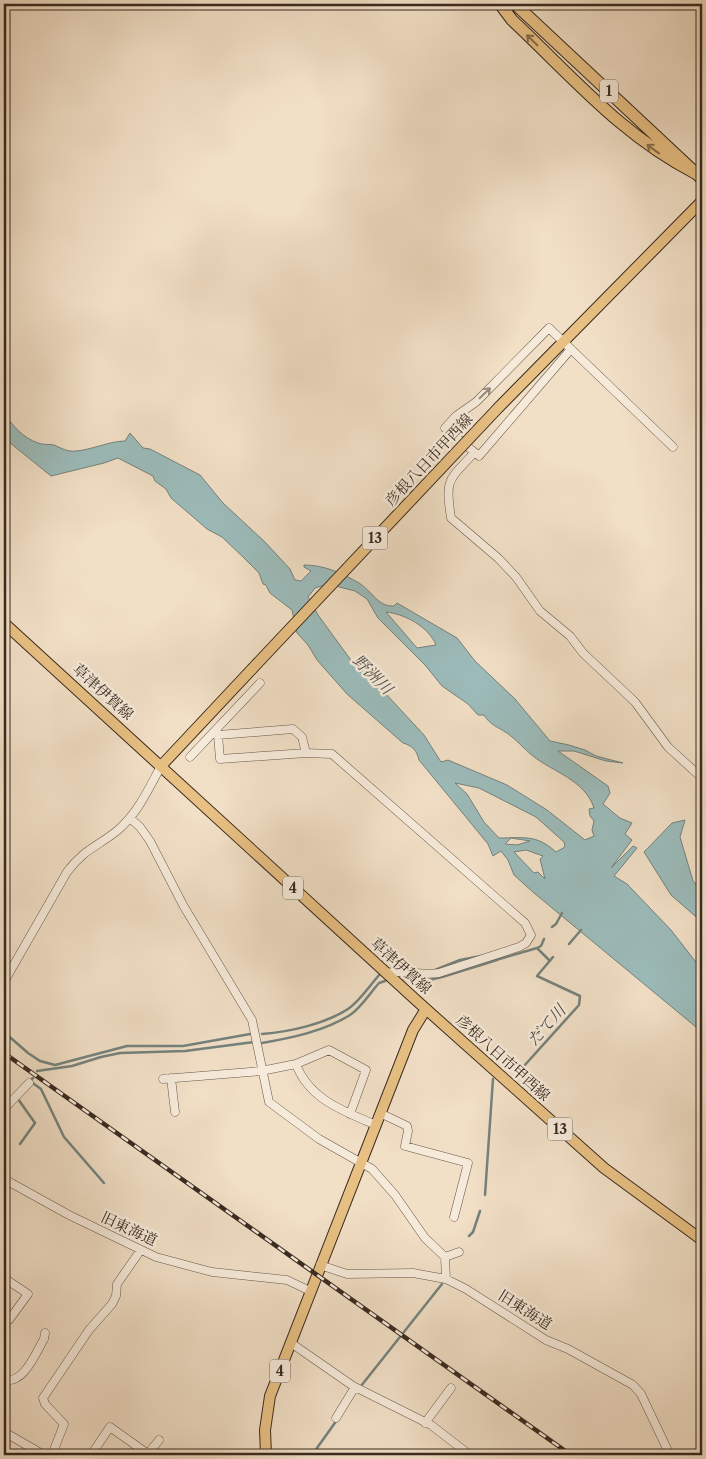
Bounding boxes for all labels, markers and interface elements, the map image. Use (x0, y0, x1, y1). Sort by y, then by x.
one-way arrow (526, 34, 539, 46)
road number: 1 (600, 80, 618, 102)
one-way arrow (646, 144, 660, 154)
one-way arrow (479, 387, 491, 399)
street label: 彦根八日市甲西線 (381, 409, 477, 510)
road number: 13 (362, 526, 388, 550)
water label: 野洲川 (349, 650, 398, 699)
street label: 草津伊賀線 (69, 659, 138, 724)
road number: 4 (283, 876, 303, 900)
street label: 草津伊賀線 (367, 933, 436, 998)
water label: だて川 (523, 999, 571, 1050)
street label: 彦根八日市甲西線 (452, 1010, 554, 1105)
road number: 13 (548, 1118, 572, 1140)
street label: 旧東海道 (98, 1207, 160, 1250)
street label: 旧東海道 (495, 1286, 556, 1334)
road number: 4 (270, 1360, 290, 1382)

